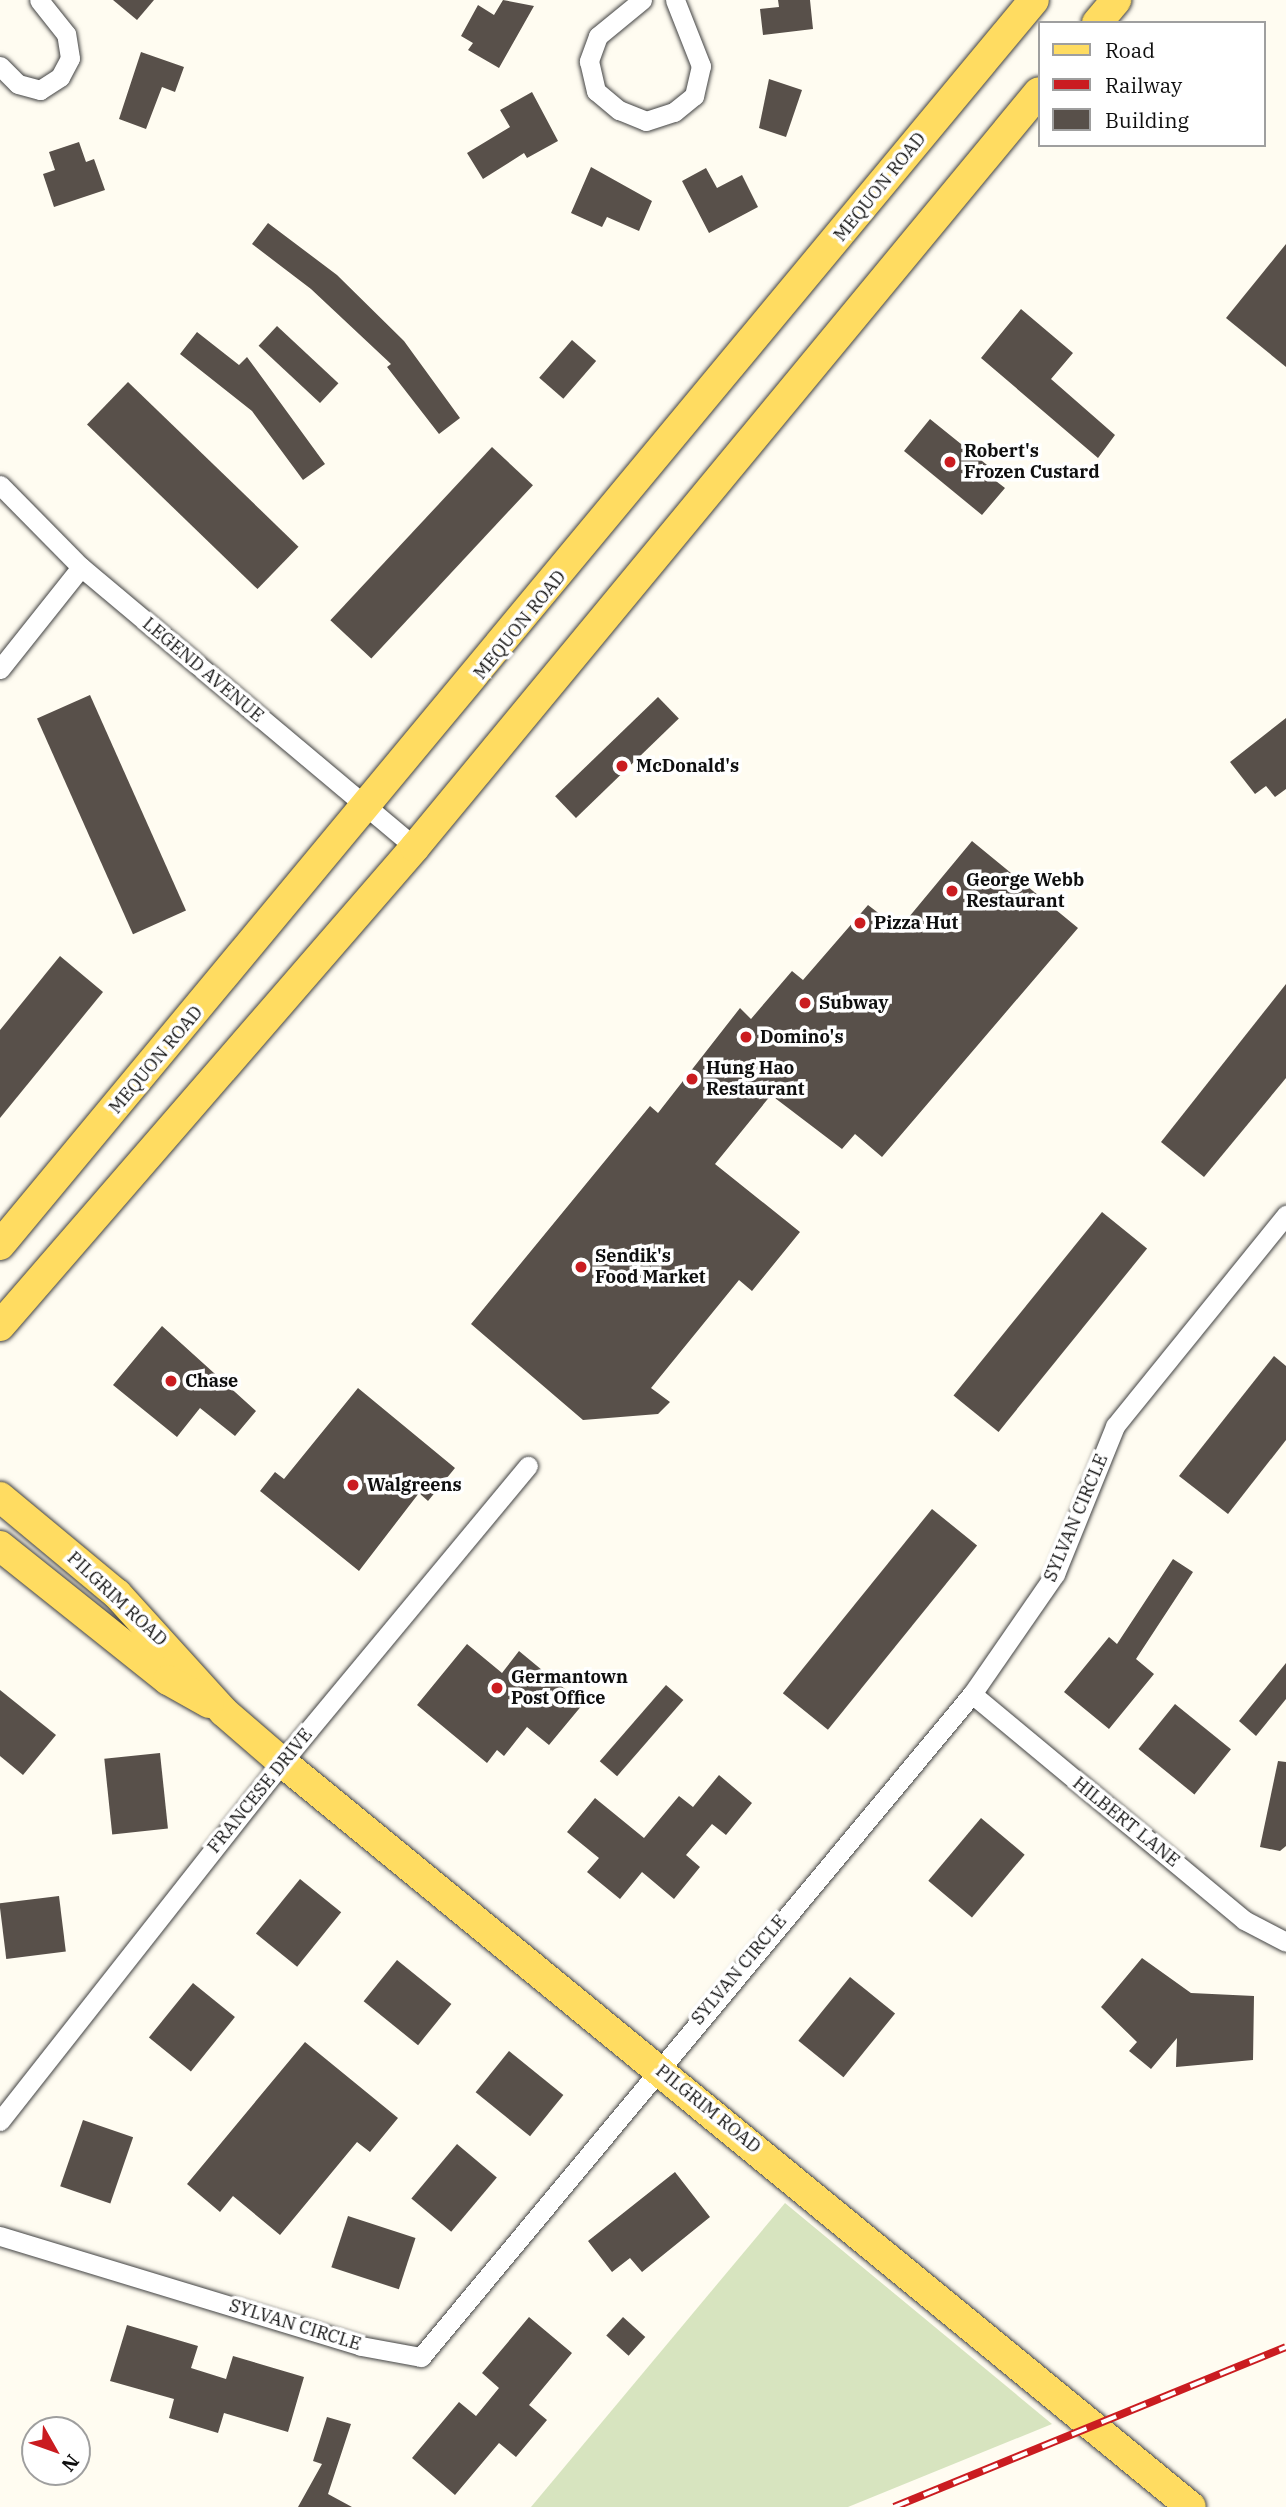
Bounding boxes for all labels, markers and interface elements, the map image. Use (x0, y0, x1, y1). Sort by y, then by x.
legend (1038, 21, 1265, 147)
text: Road (1105, 36, 1155, 64)
text: Railway (1105, 71, 1182, 99)
text: Building (1105, 106, 1189, 134)
street label: MEQUON ROAD (829, 128, 931, 246)
place label: Robert's Frozen Custard (964, 441, 1100, 484)
marker: Robert's Frozen Custard (942, 454, 958, 470)
street label: MEQUON ROAD (469, 566, 571, 684)
street label: LEGEND AVENUE (138, 613, 268, 727)
place label: McDonald's (636, 755, 739, 777)
marker: McDonald's (614, 758, 630, 774)
place label: George Webb Restaurant (966, 870, 1084, 912)
marker: George Webb Restaurant (944, 883, 960, 899)
place label: Pizza Hut (874, 912, 958, 934)
marker: Pizza Hut (852, 915, 868, 931)
place label: Subway (819, 992, 889, 1014)
marker: Subway (797, 995, 813, 1011)
street label: MEQUON ROAD (105, 1002, 207, 1118)
place label: Domino's (760, 1026, 844, 1048)
marker: Domino's (738, 1029, 754, 1045)
place label: Hung Hao Restaurant (706, 1058, 804, 1100)
marker: Hung Hao Restaurant (684, 1071, 700, 1087)
place label: Sendik's Food Market (595, 1246, 706, 1288)
marker: Sendik's Food Market (573, 1259, 589, 1275)
place label: Chase (185, 1370, 238, 1392)
marker: Chase (163, 1373, 179, 1389)
street label: SYLVAN CIRCLE (1039, 1451, 1113, 1585)
place label: Walgreens (367, 1474, 462, 1496)
marker: Walgreens (345, 1477, 361, 1493)
street label: PILGRIM ROAD (63, 1547, 171, 1651)
place label: Germantown Post Office (511, 1667, 628, 1710)
marker: Germantown Post Office (489, 1680, 505, 1696)
street label: FRANCESE DRIVE (203, 1724, 317, 1858)
street label: HILBERT LANE (1068, 1772, 1184, 1872)
street label: SYLVAN CIRCLE (687, 1911, 791, 2029)
street label: PILGRIM ROAD (651, 2060, 765, 2158)
street label: SYLVAN CIRCLE (227, 2295, 363, 2355)
north arrow (21, 2416, 91, 2486)
text: N (57, 2450, 85, 2477)

